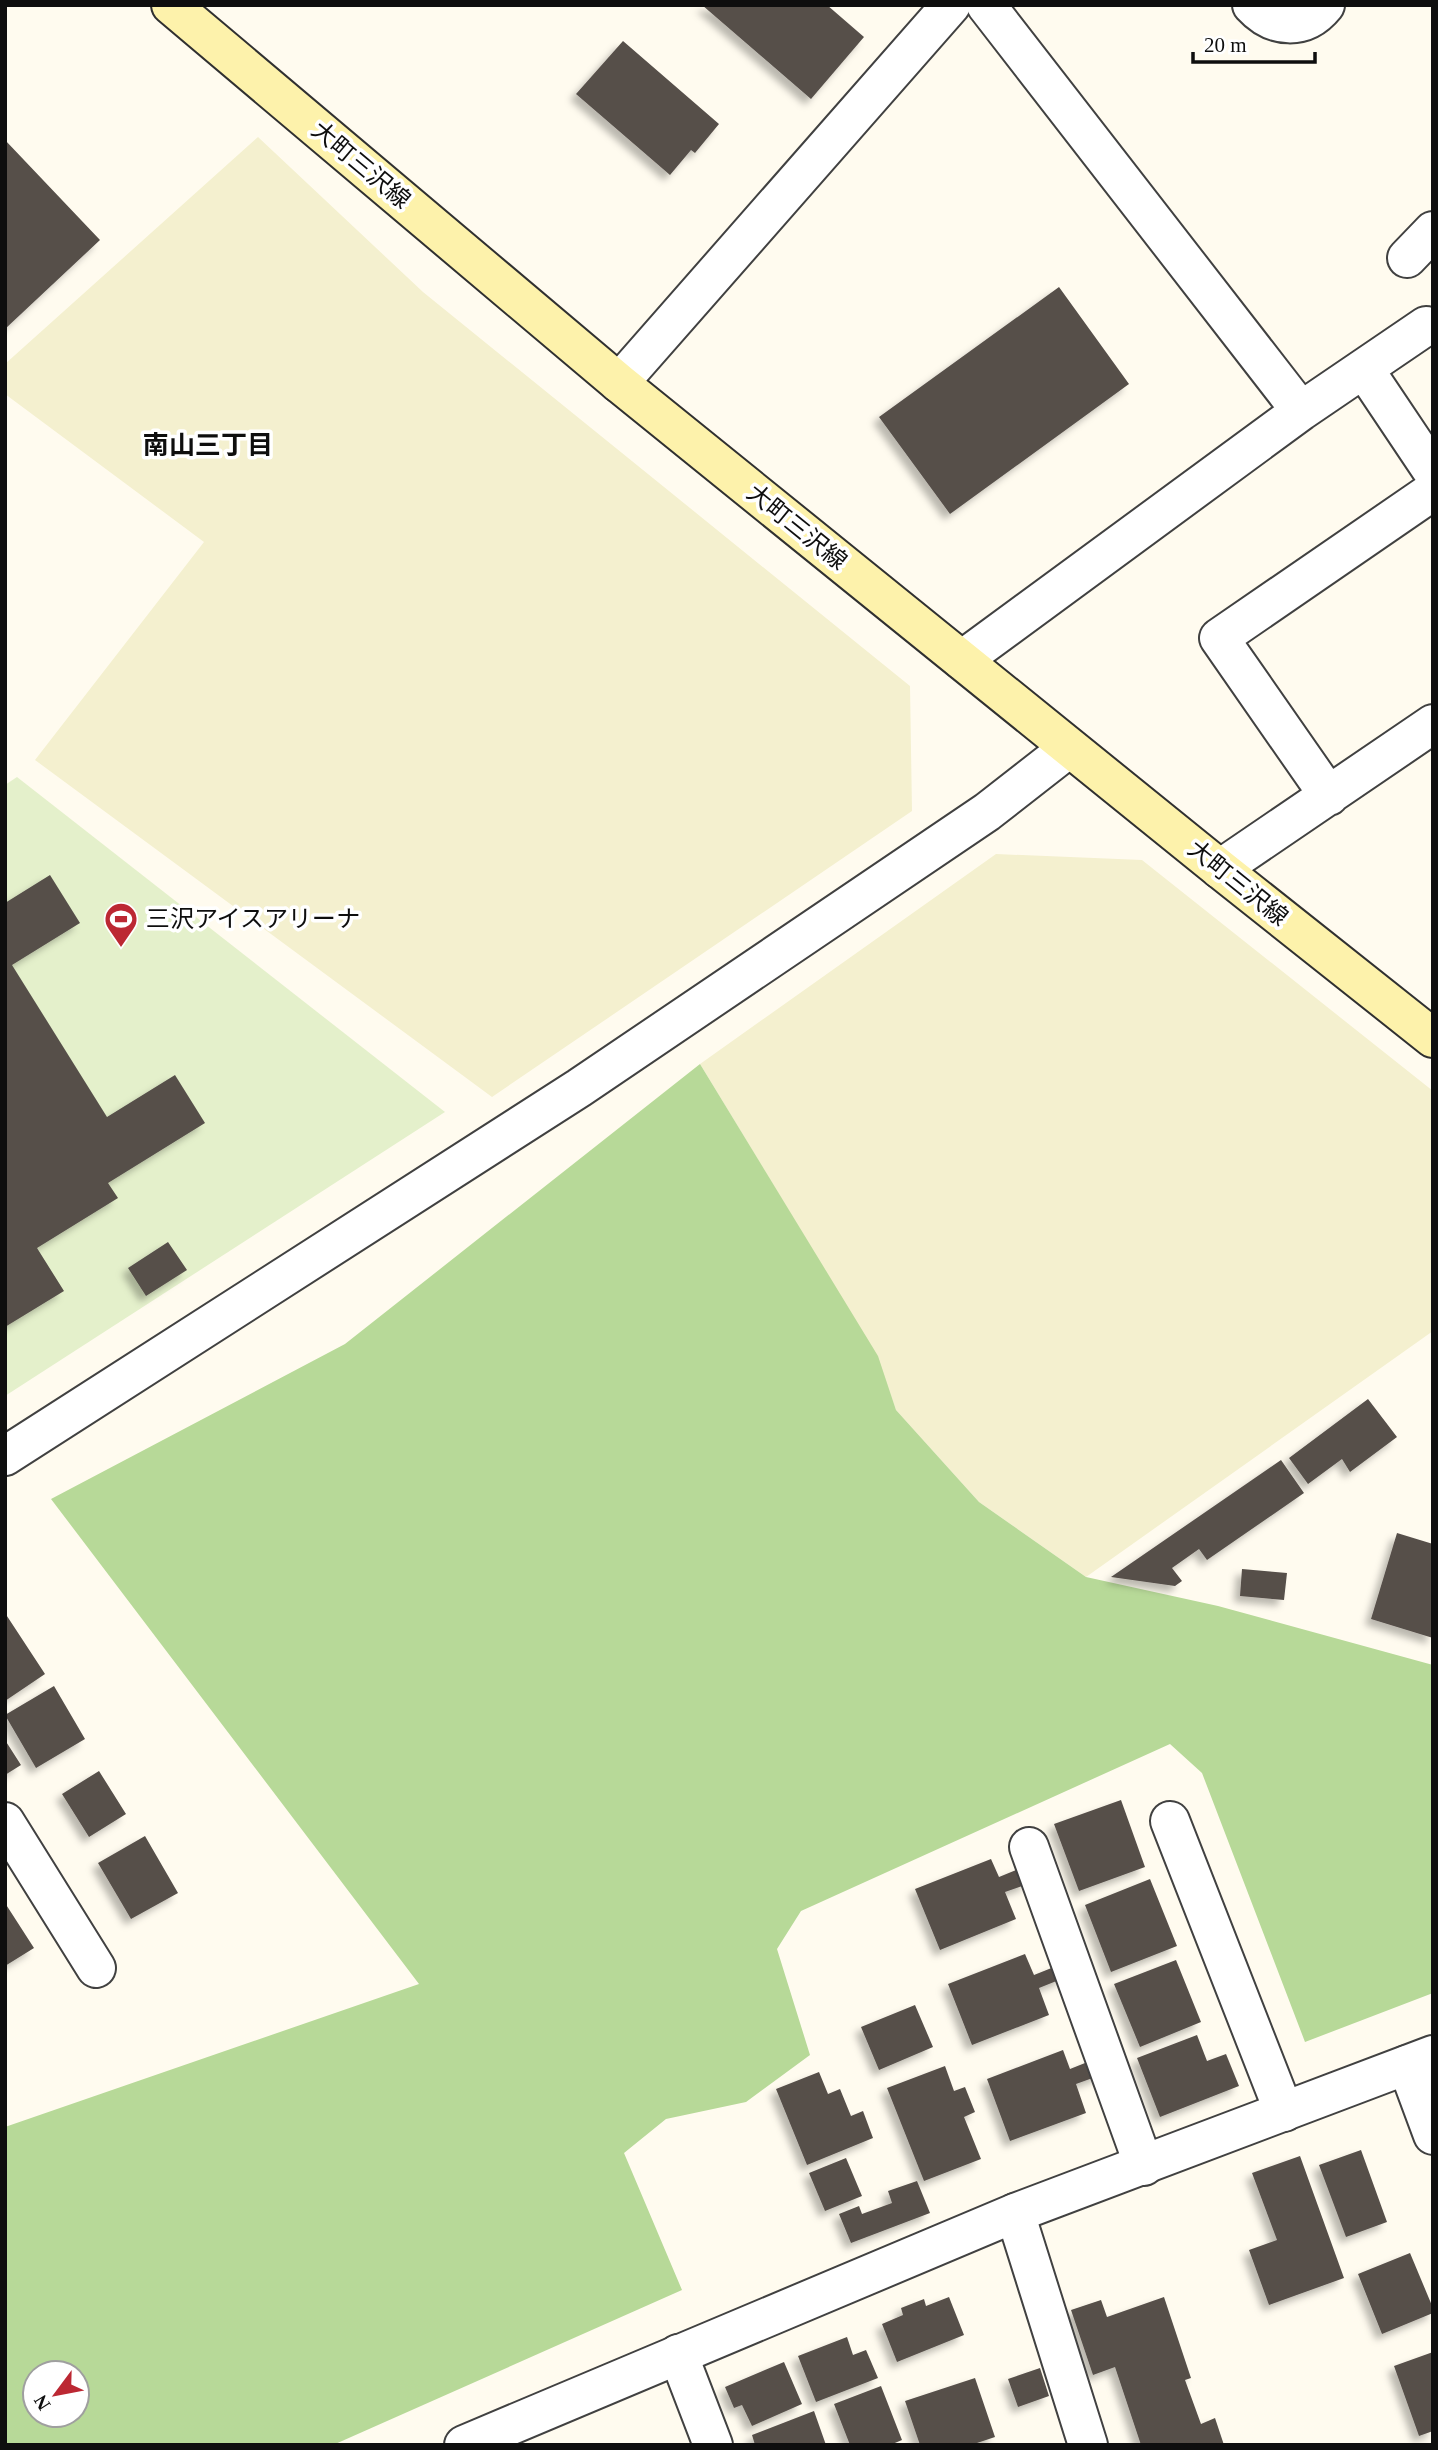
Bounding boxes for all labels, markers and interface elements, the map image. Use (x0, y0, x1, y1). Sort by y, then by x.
scale bar (1193, 21, 1316, 65)
text: 20 m (1204, 33, 1247, 57)
street label: 大町三沢線 (307, 116, 415, 214)
district label: 南山三丁目 (143, 431, 273, 460)
street label: 大町三沢線 (742, 479, 852, 575)
street label: 大町三沢線 (1183, 835, 1293, 931)
sports icon: 三沢アイスアリーナ (102, 900, 140, 949)
place label: 三沢アイスアリーナ (146, 906, 360, 932)
north arrow (21, 2359, 91, 2429)
text: N (29, 2391, 55, 2414)

